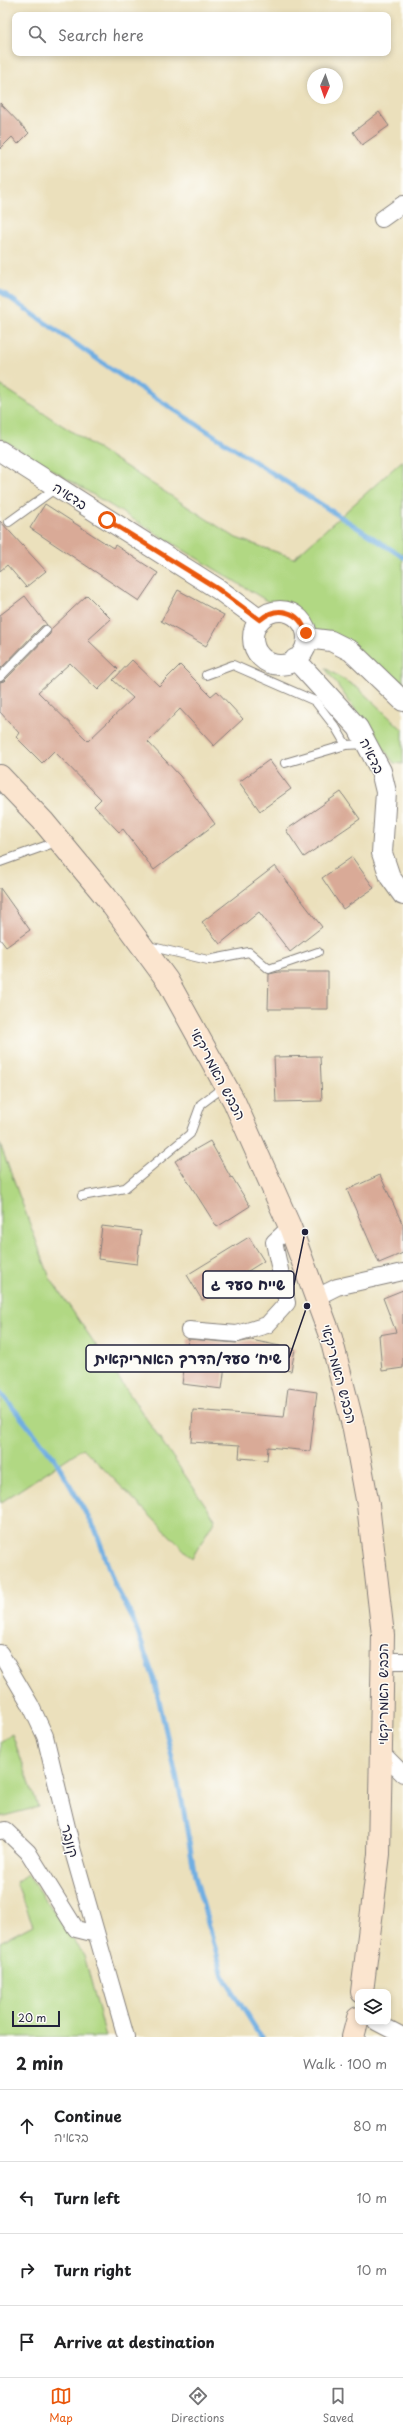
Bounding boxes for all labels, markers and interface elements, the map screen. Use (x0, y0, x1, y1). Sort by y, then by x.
search box (12, 12, 391, 56)
icon: search (26, 23, 48, 45)
text: Search here (58, 23, 144, 46)
north arrow (307, 68, 343, 104)
street label: בדאיה (49, 477, 92, 515)
route start (98, 511, 116, 529)
route end (297, 624, 315, 642)
street label: בדאיה (355, 734, 390, 777)
street label: הכביש האמריקאי (185, 1024, 252, 1124)
callout: שייח סעד ג (203, 1271, 294, 1298)
text: שייח סעד ג (211, 1272, 285, 1295)
street label: הכביש האמריקאי (316, 1322, 363, 1426)
callout: שיח׳ סעד/הדרך האמריקאית (86, 1345, 289, 1372)
text: שיח׳ סעד/הדרך האמריקאית (93, 1346, 282, 1369)
street label: הכביש האמריקאי (372, 1643, 393, 1745)
street label: קונבר (56, 1822, 85, 1860)
map controls (355, 1989, 391, 2025)
button: layers (355, 1989, 391, 2025)
scale bar (12, 2009, 60, 2028)
text: 20 m (18, 2009, 46, 2026)
text: 2 min (16, 2050, 63, 2076)
text: Walk · 100 m (303, 2054, 387, 2073)
text: Continue (54, 2104, 122, 2127)
icon: ahead (16, 2115, 38, 2137)
text: 80 m (353, 2116, 387, 2135)
text: בדאיה (54, 2127, 89, 2146)
text: Turn left (54, 2186, 120, 2209)
icon: left (16, 2187, 38, 2209)
text: 10 m (357, 2188, 387, 2207)
text: Turn right (54, 2258, 131, 2281)
icon: right (16, 2259, 38, 2281)
text: 10 m (357, 2260, 387, 2279)
text: Arrive at destination (54, 2330, 215, 2353)
icon: arrive (16, 2331, 38, 2353)
tab: Map (49, 2385, 73, 2426)
tab: Directions (171, 2385, 224, 2426)
tab: Saved (323, 2385, 354, 2426)

